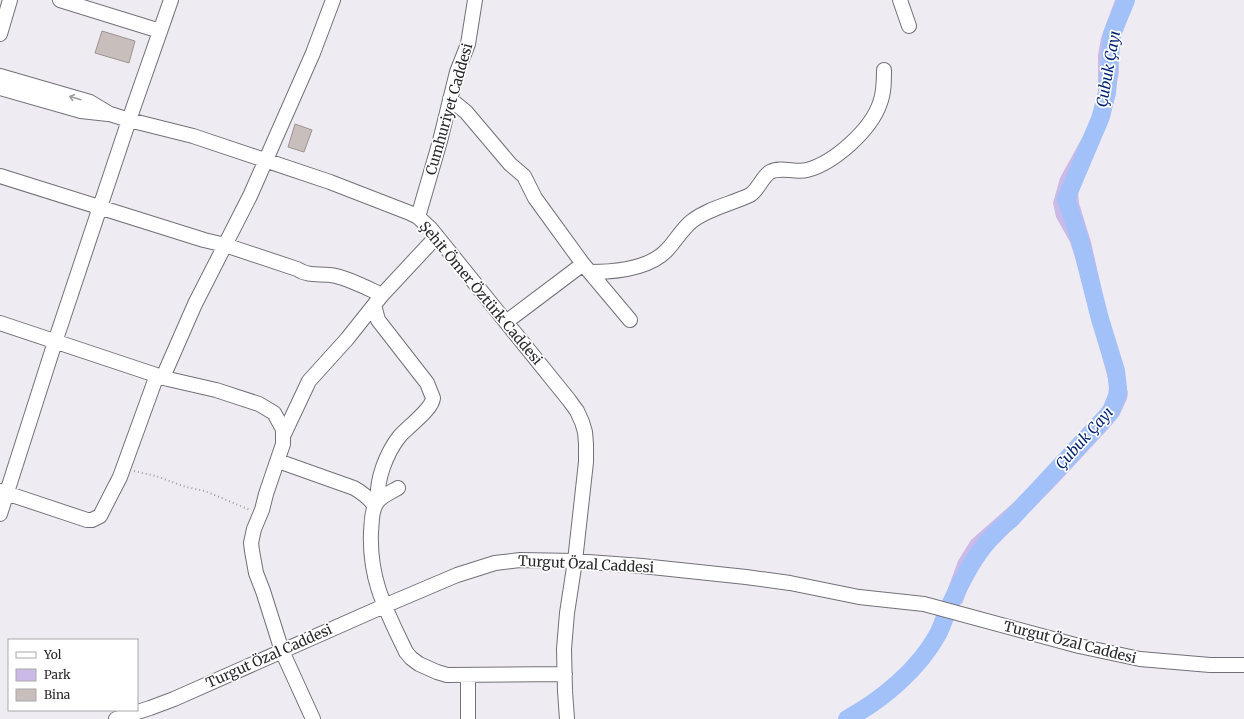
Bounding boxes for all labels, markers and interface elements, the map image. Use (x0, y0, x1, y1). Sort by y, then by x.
water label: Çubuk Çayı (1092, 29, 1124, 109)
street label: Cumhuriyet Caddesi (422, 41, 477, 177)
one-way arrow (68, 94, 81, 101)
street label: Şehit Ömer Öztürk Caddesi (416, 218, 547, 369)
water label: Çubuk Çayı (1051, 403, 1117, 473)
street label: Turgut Özal Caddesi (518, 551, 655, 577)
street label: Turgut Özal Caddesi (1002, 617, 1139, 667)
street label: Turgut Özal Caddesi (203, 620, 335, 692)
legend (8, 639, 138, 711)
text: Yol (43, 647, 62, 662)
text: Park (44, 667, 71, 682)
text: Bina (44, 687, 71, 702)

